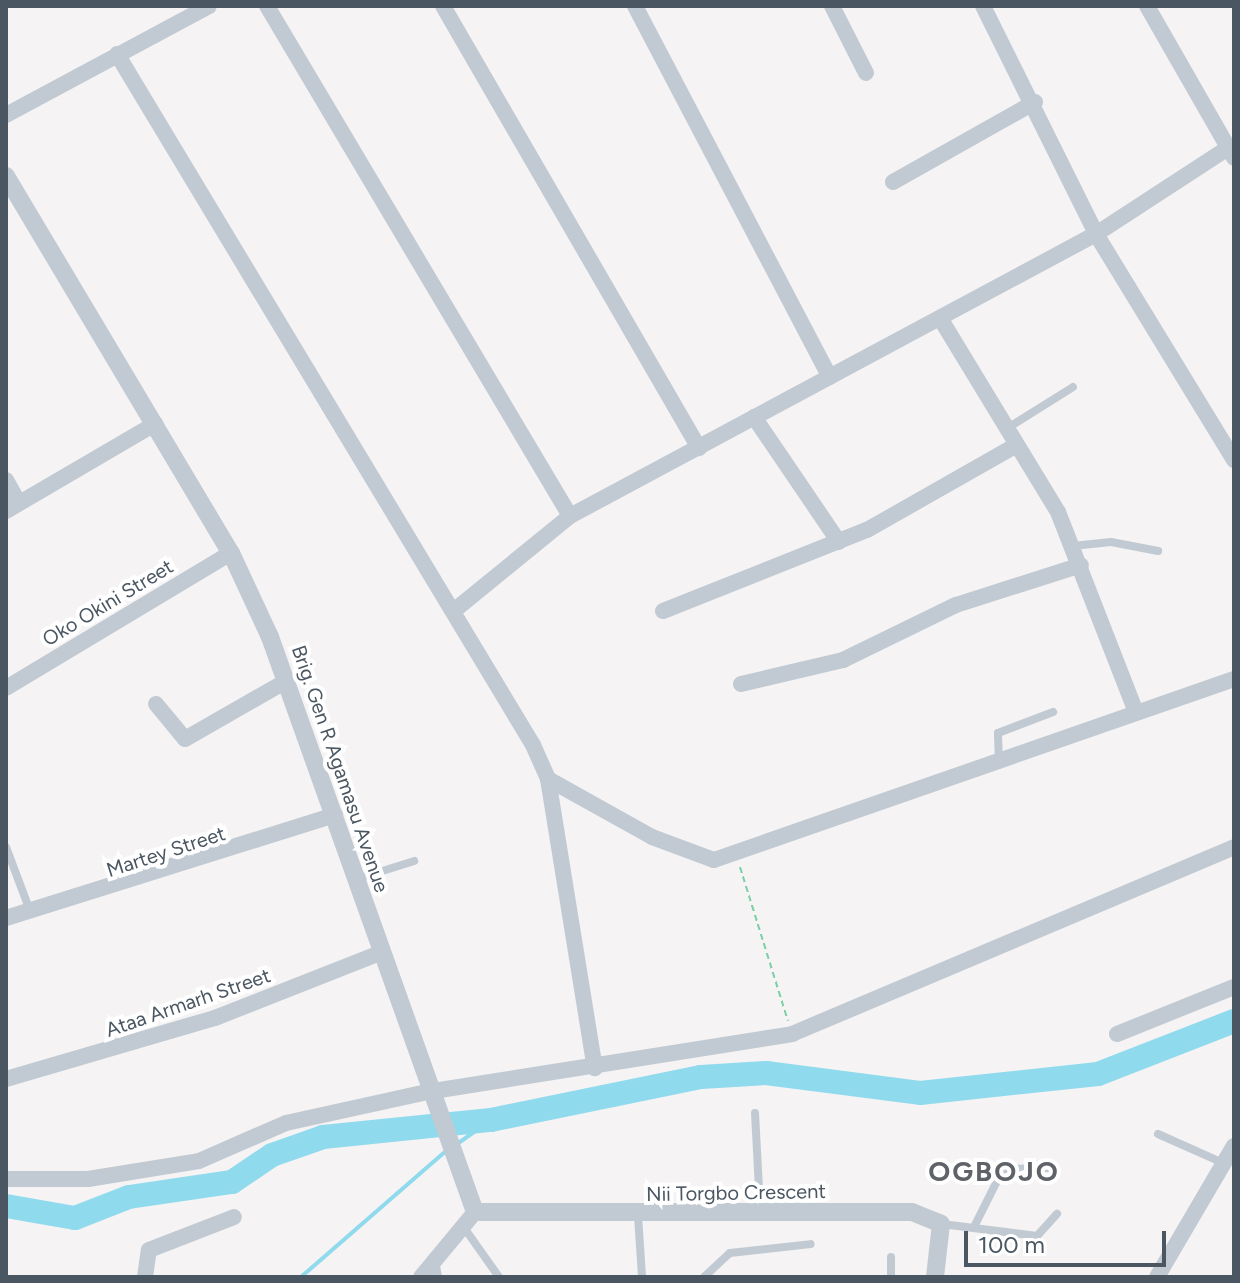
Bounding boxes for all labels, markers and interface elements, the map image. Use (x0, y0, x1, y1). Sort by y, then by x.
street label: Oko Okini Street (38, 555, 178, 651)
street label: Brig. Gen R Agamasu Avenue (286, 642, 394, 896)
street label: Martey Street (104, 822, 228, 882)
street label: Ataa Armarh Street (102, 964, 274, 1042)
district label: OGBOJO (928, 1154, 1060, 1188)
street label: Nii Torgbo Crescent (646, 1179, 826, 1207)
scale bar (968, 1215, 1170, 1265)
text: 100 m (978, 1230, 1045, 1259)

